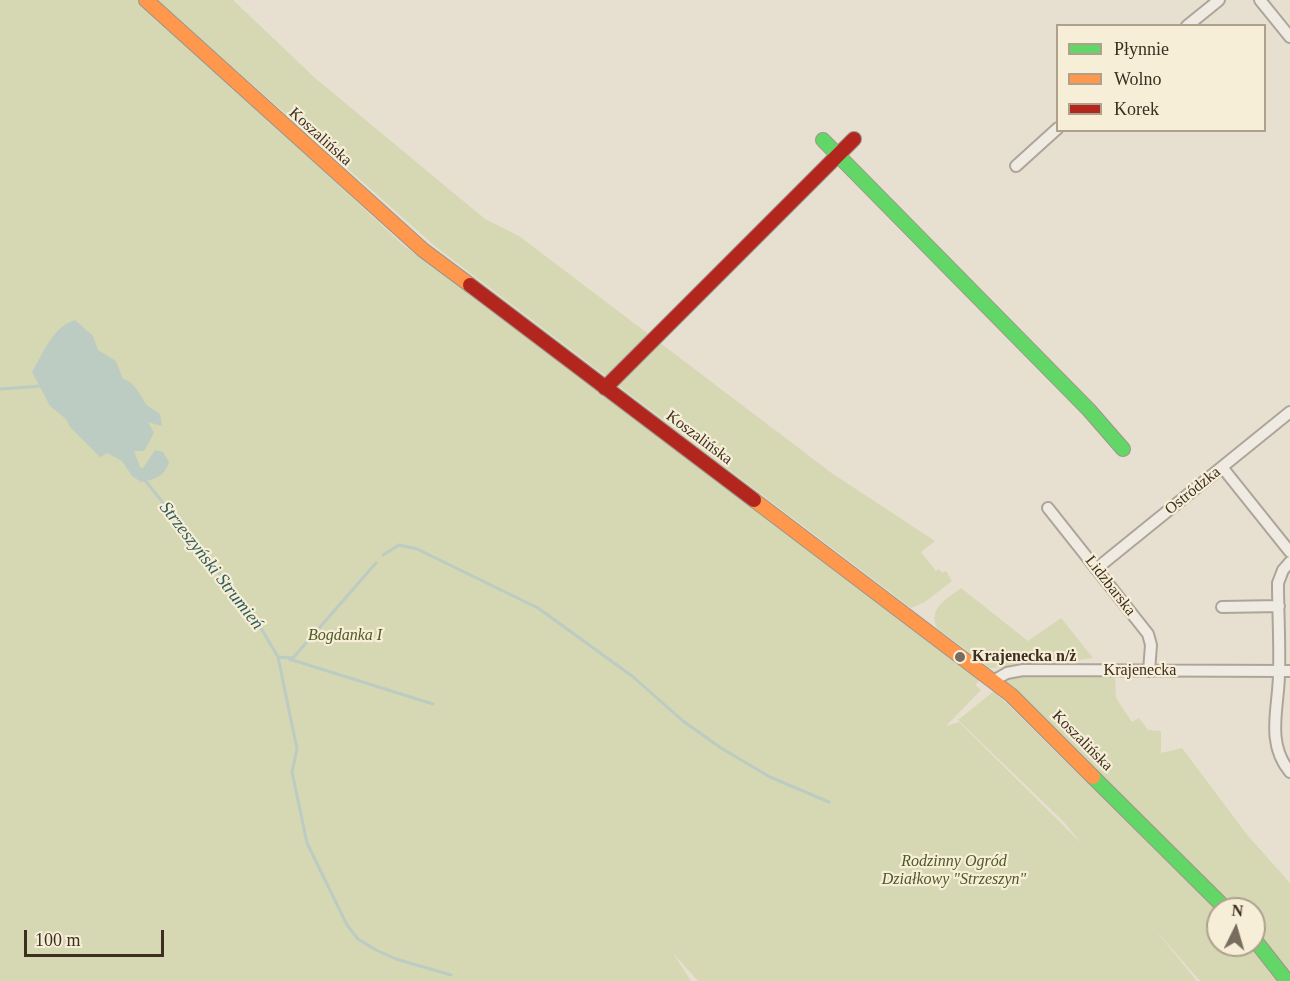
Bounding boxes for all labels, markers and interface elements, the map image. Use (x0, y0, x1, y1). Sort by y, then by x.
legend (1056, 24, 1266, 132)
text: Płynnie (1114, 39, 1169, 59)
text: Wolno (1114, 69, 1162, 89)
text: Korek (1114, 99, 1159, 119)
street label: Koszalińska (285, 104, 355, 170)
street label: Koszalińska (662, 407, 736, 469)
street label: Ostródzka (1161, 463, 1225, 519)
water label: Strzeszyński Strumień (154, 498, 268, 634)
street label: Lidzbarska (1081, 552, 1139, 620)
park label: Bogdanka I (308, 626, 382, 646)
place label: Krajenecka n/ż (972, 647, 1076, 667)
marker: Krajenecka n/ż (953, 650, 967, 664)
street label: Krajenecka (1104, 661, 1176, 681)
street label: Koszalińska (1048, 707, 1116, 775)
park label: Rodzinny Ogród Działkowy "Strzeszyn" (882, 852, 1026, 890)
north arrow (1206, 897, 1266, 957)
text: N (1231, 902, 1244, 920)
scale bar (27, 918, 166, 956)
text: 100 m (35, 930, 81, 950)

